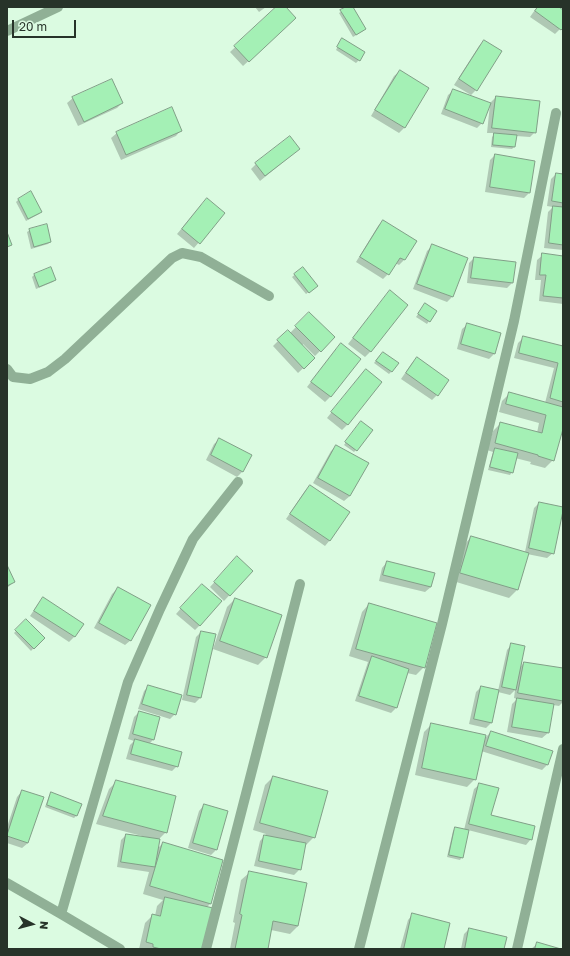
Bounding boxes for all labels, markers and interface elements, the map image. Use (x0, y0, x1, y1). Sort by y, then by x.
scale bar (14, 12, 78, 38)
text: 20 m (19, 19, 47, 34)
north arrow (12, 904, 52, 944)
text: N (38, 920, 51, 930)

